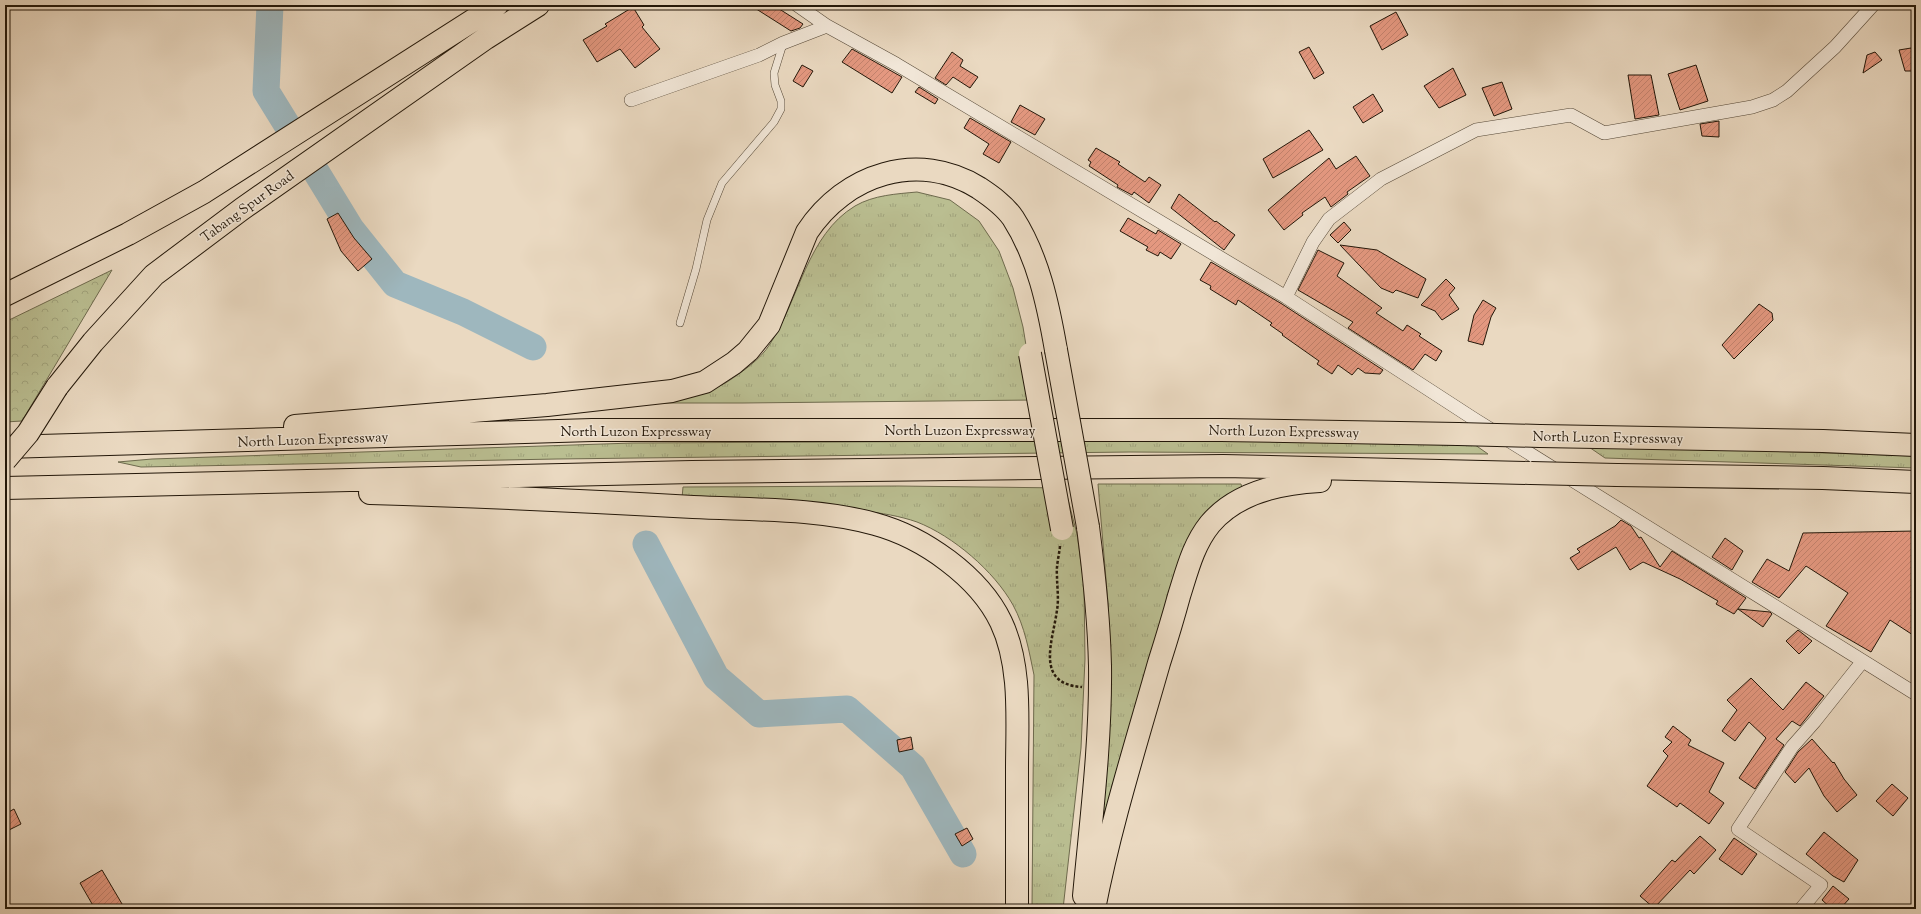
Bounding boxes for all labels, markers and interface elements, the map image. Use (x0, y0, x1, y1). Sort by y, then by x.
street label: Tabang Spur Road (197, 167, 299, 248)
street label: North Luzon Expressway (885, 422, 1035, 442)
street label: North Luzon Expressway (1208, 422, 1360, 444)
street label: North Luzon Expressway (561, 423, 711, 443)
street label: North Luzon Expressway (237, 428, 389, 454)
street label: North Luzon Expressway (1532, 428, 1684, 450)

